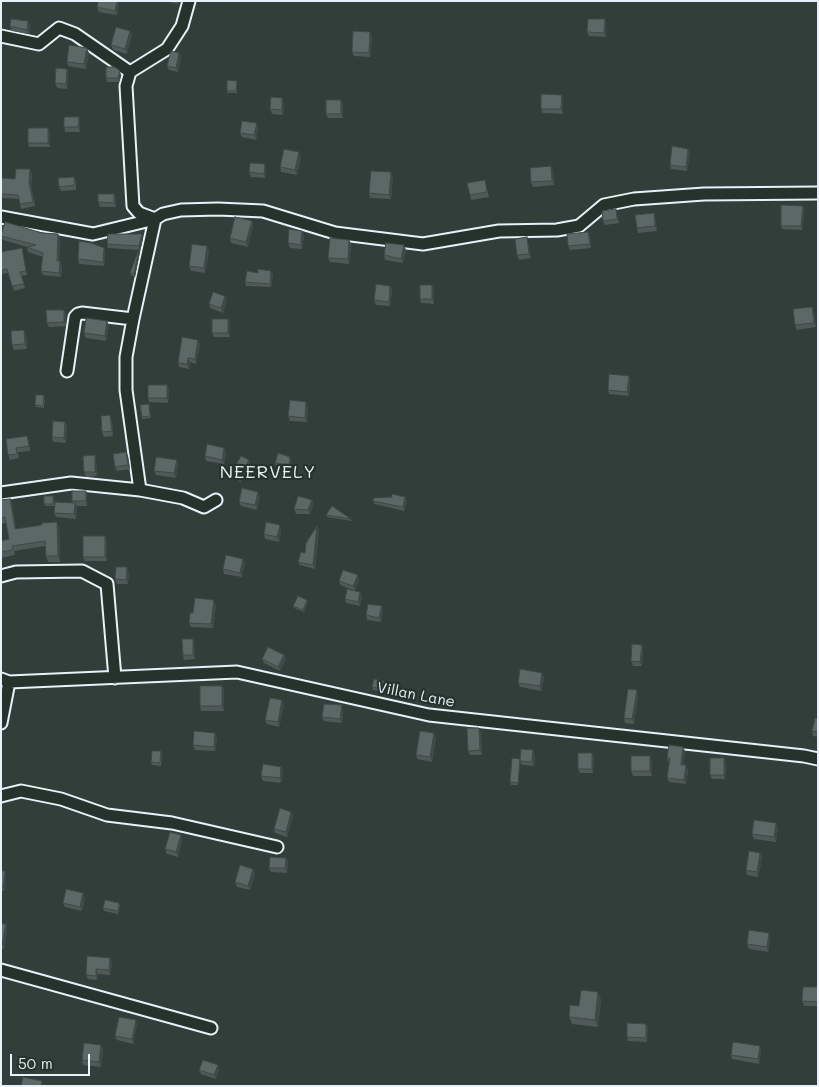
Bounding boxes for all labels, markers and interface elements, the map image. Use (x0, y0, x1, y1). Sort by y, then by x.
district label: NEERVELY (219, 461, 317, 483)
street label: Villan Lane (375, 679, 457, 711)
scale bar (12, 1044, 92, 1076)
text: 50 m (18, 1053, 53, 1073)

